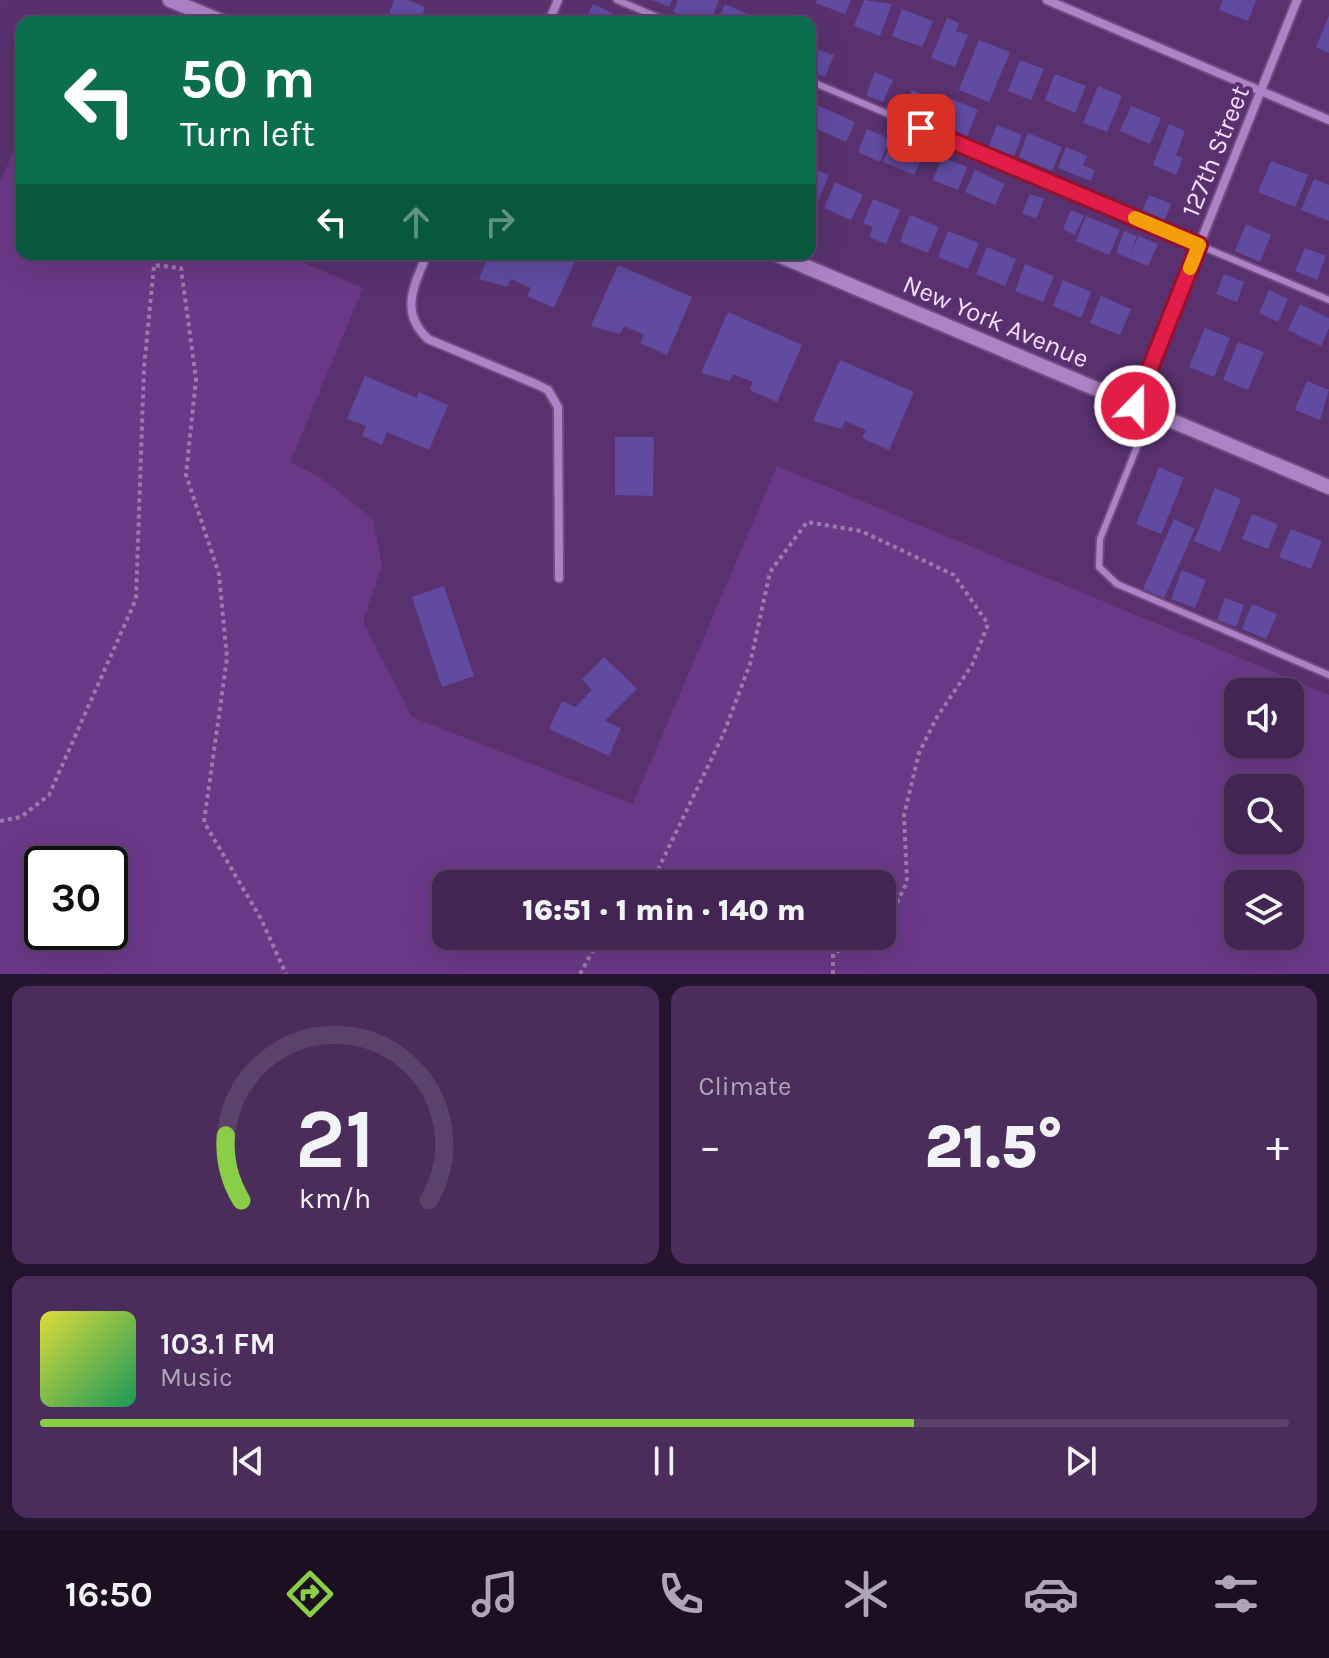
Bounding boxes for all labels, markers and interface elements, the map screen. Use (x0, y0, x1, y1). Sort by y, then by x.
text: 50 m (180, 46, 315, 111)
icon: left (48, 48, 152, 152)
street label: 127th Street (1175, 81, 1256, 221)
pin (887, 94, 955, 162)
icon: arrive (899, 106, 943, 150)
text: Turn left (180, 113, 315, 155)
icon: left (310, 200, 354, 244)
icon: ahead (394, 200, 438, 244)
icon: right (478, 200, 522, 244)
street label: New York Avenue (898, 268, 1093, 375)
position arrow (1093, 364, 1177, 448)
map controls (1224, 678, 1304, 950)
button: sound (1224, 678, 1304, 758)
button: search (1224, 774, 1304, 854)
speed limit sign: 30 (24, 846, 128, 950)
button: layers (1224, 870, 1304, 950)
text: 16:51 · 1 min · 140 m (522, 892, 806, 928)
text: Climate (699, 1071, 791, 1102)
text: 21 (295, 1091, 375, 1188)
text: 21.5° (924, 1112, 1063, 1182)
text: − (699, 1121, 722, 1172)
text: + (1266, 1121, 1289, 1172)
text: km/h (299, 1182, 371, 1215)
text: 103.1 FM (160, 1326, 276, 1362)
text: Music (160, 1362, 233, 1393)
icon: previous (226, 1439, 270, 1483)
icon: pause (642, 1439, 686, 1483)
icon: next (1059, 1439, 1103, 1483)
icon: directions (282, 1566, 338, 1622)
icon: music (467, 1566, 523, 1622)
icon: phone (653, 1566, 709, 1622)
icon: climate (838, 1566, 894, 1622)
icon: car (1023, 1566, 1079, 1622)
icon: filters (1208, 1566, 1264, 1622)
text: 16:50 (65, 1573, 153, 1615)

